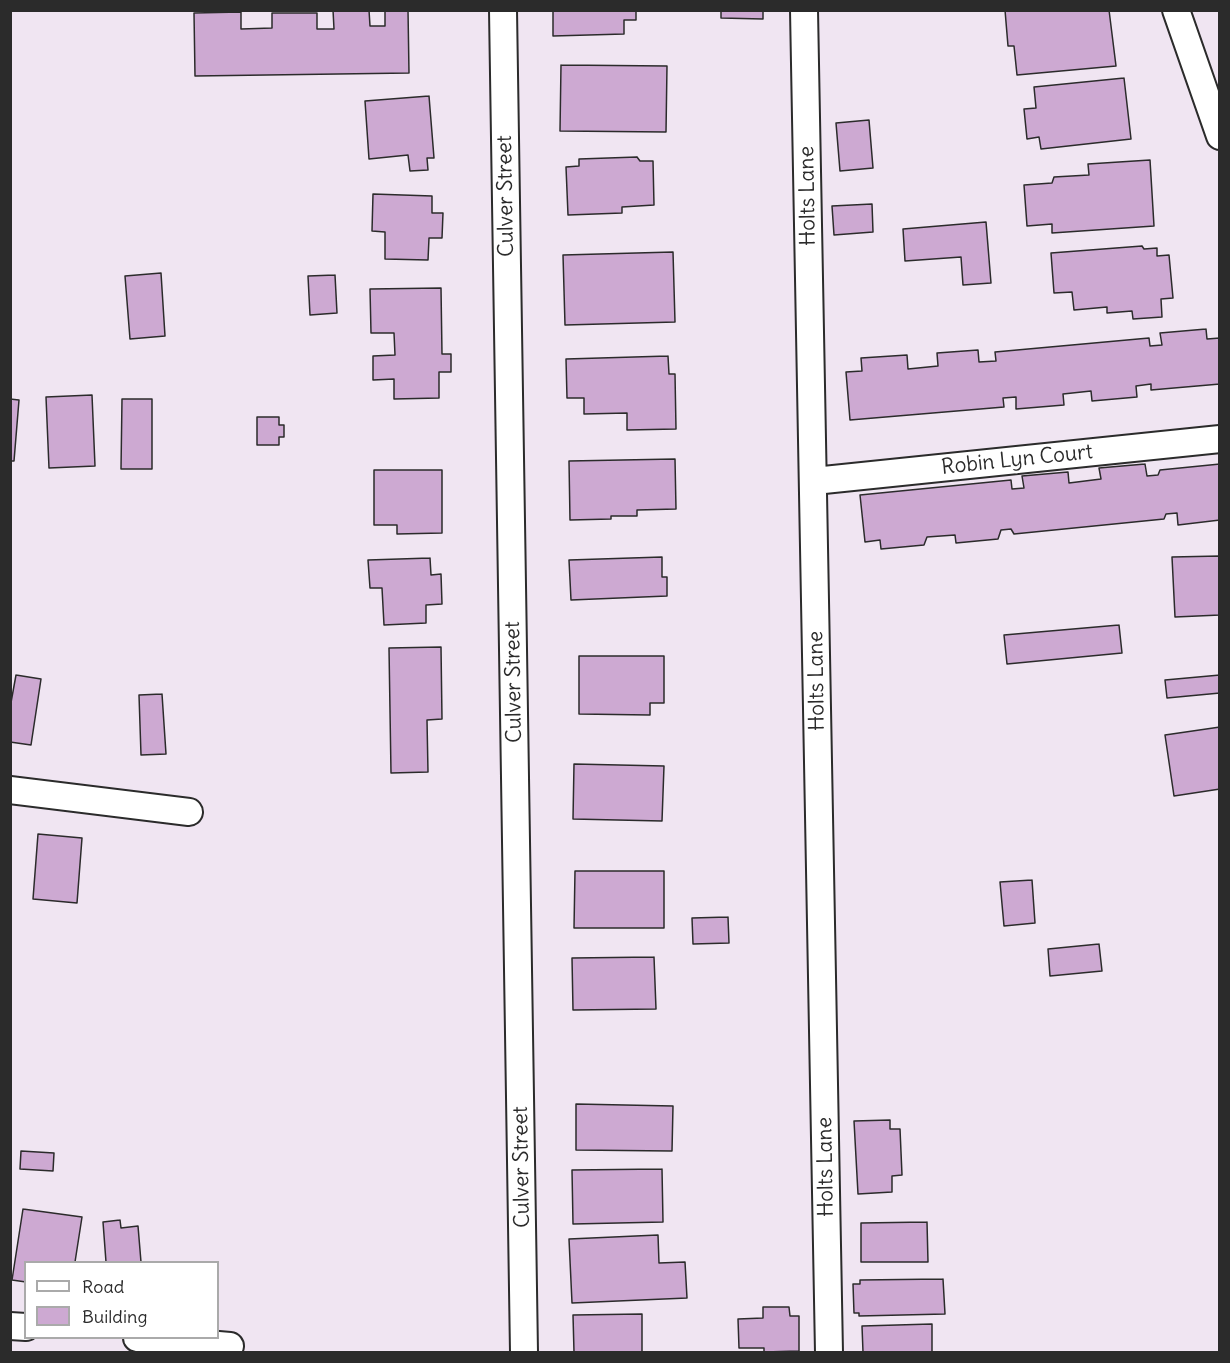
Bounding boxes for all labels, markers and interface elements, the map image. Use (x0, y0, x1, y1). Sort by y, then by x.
street label: Culver Street (492, 135, 520, 257)
street label: Holts Lane (795, 146, 821, 246)
street label: Robin Lyn Court (940, 440, 1094, 480)
street label: Culver Street (500, 621, 528, 743)
street label: Holts Lane (804, 631, 830, 731)
street label: Culver Street (508, 1106, 536, 1228)
street label: Holts Lane (813, 1117, 839, 1217)
legend (24, 1261, 219, 1339)
text: Road (82, 1275, 124, 1298)
text: Building (82, 1305, 147, 1328)

